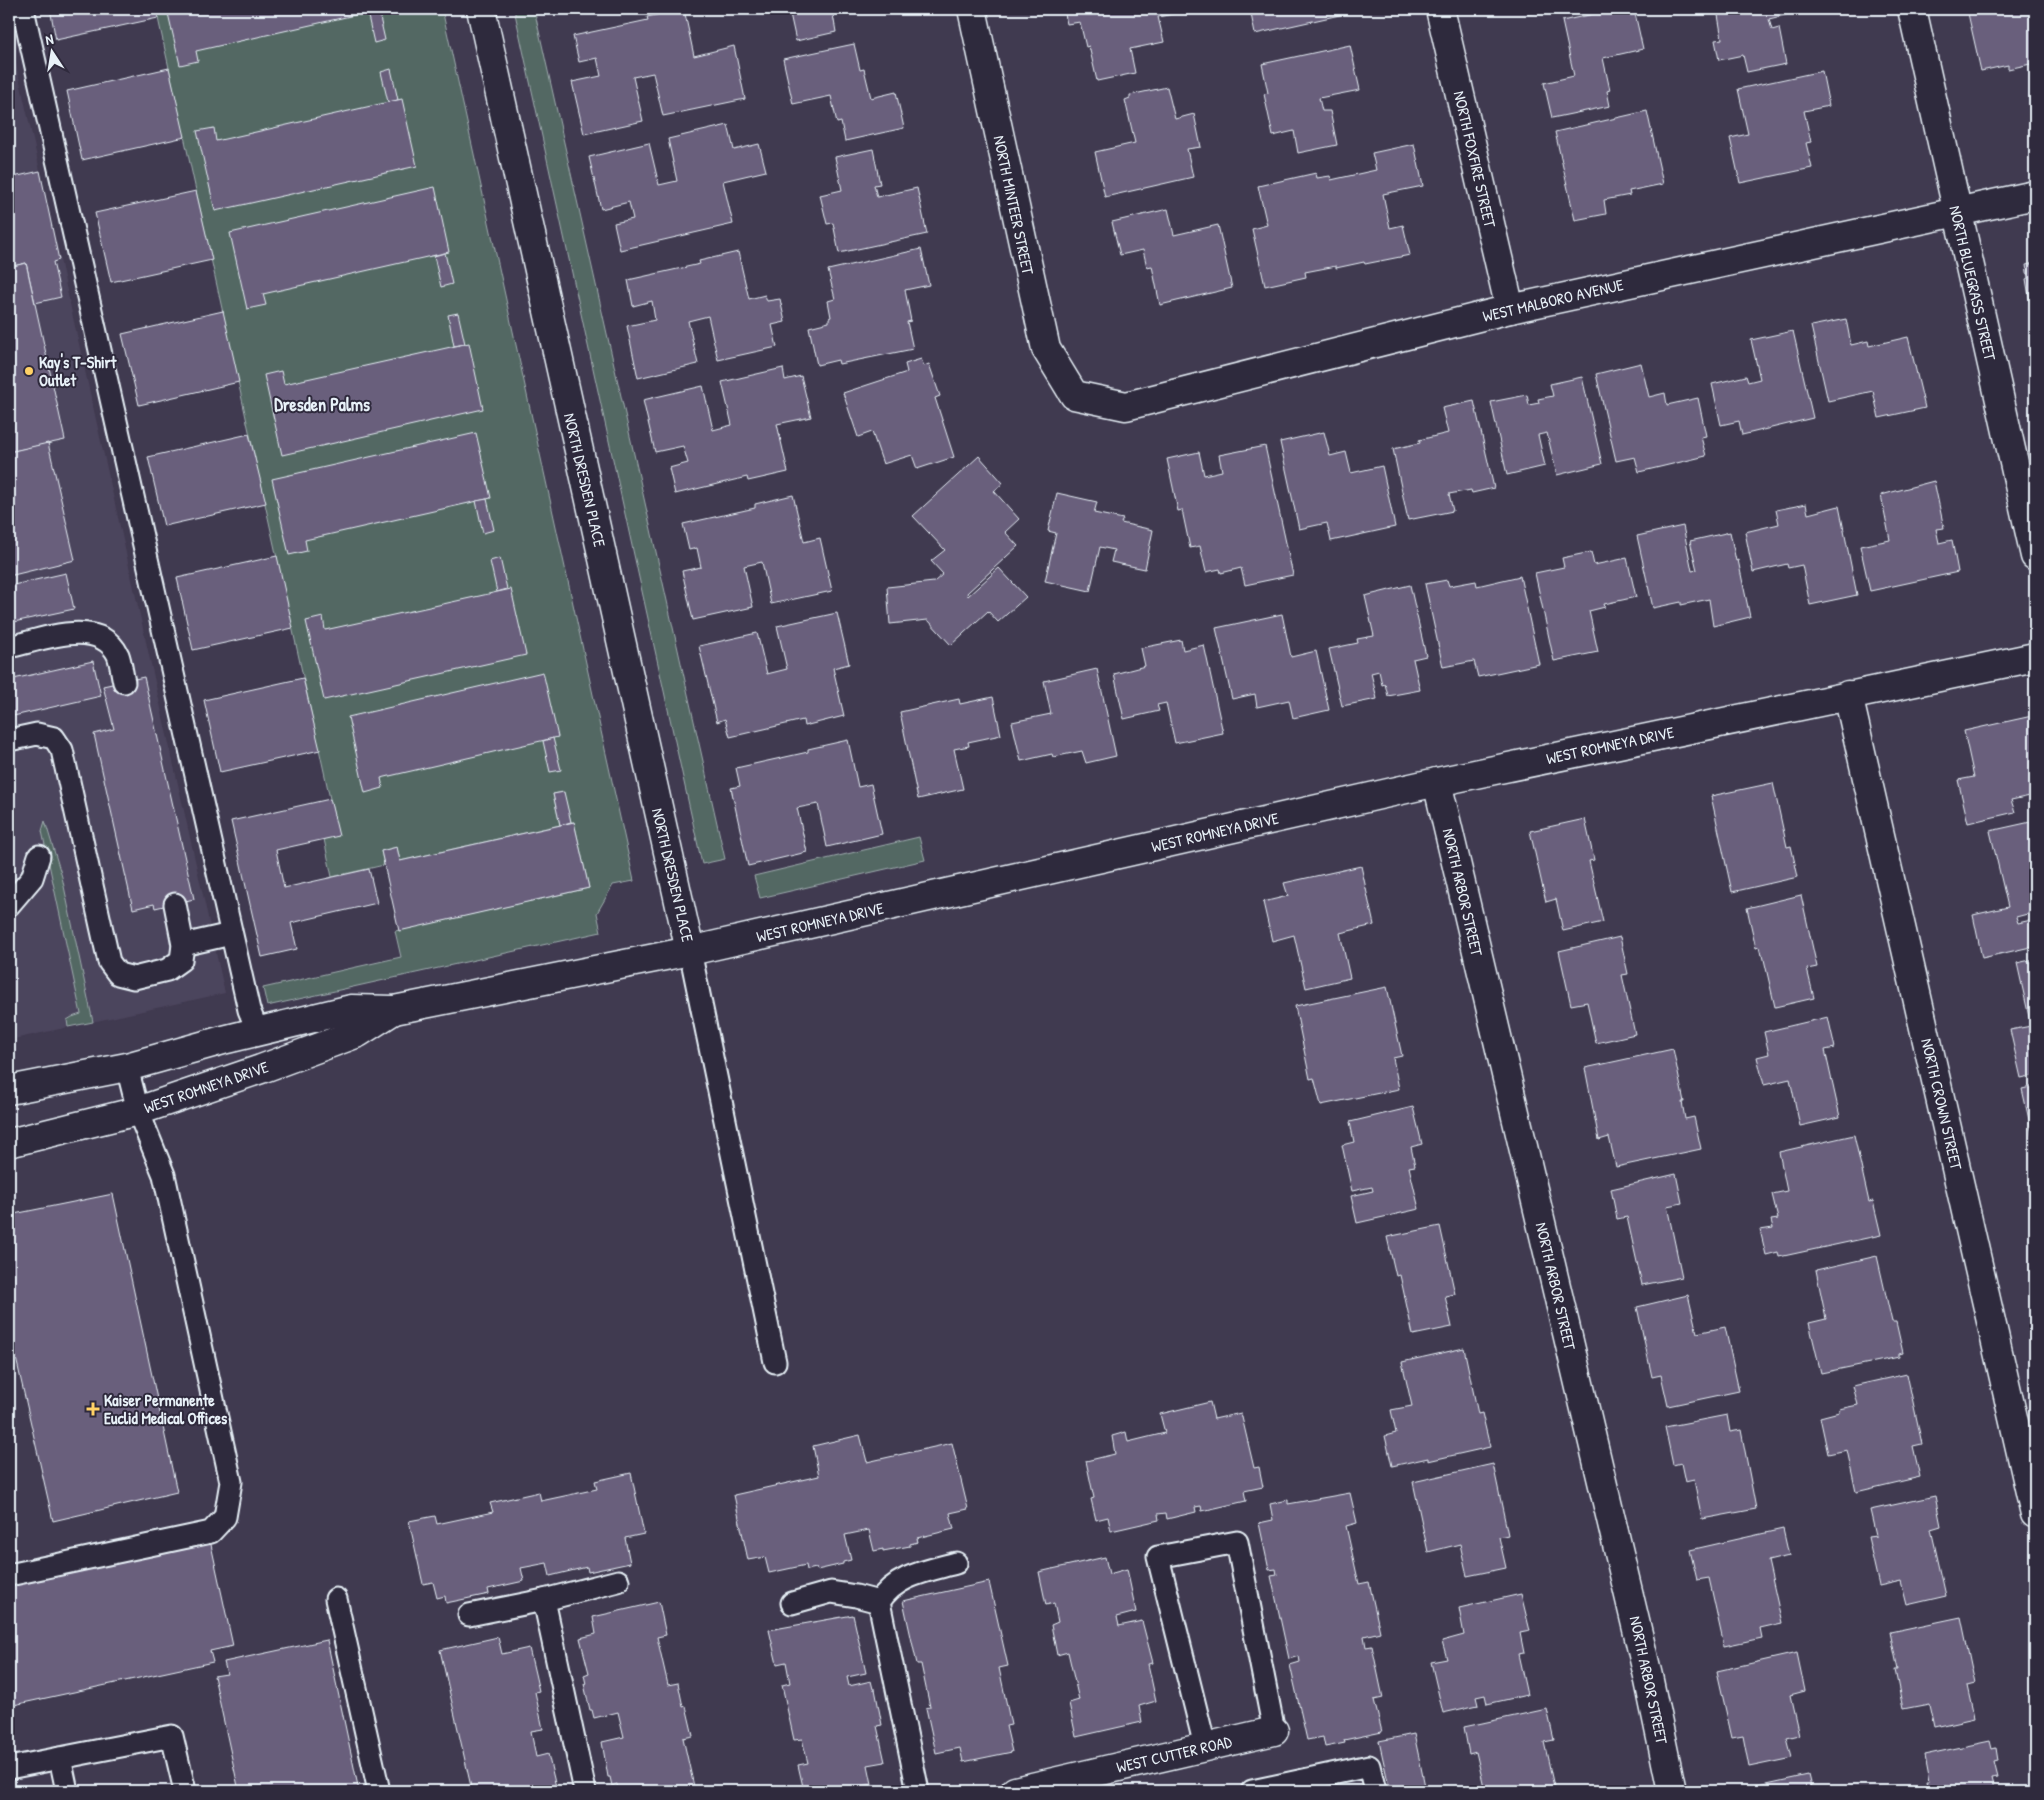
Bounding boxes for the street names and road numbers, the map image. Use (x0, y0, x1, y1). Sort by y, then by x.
street label: NORTH FOXFIRE STREET (1449, 89, 1502, 230)
street label: NORTH MINTEER STREET (989, 134, 1040, 277)
street label: NORTH BLUEGRASS STREET (1944, 203, 2002, 363)
street label: WEST MALBORO AVENUE (1480, 273, 1626, 327)
street label: NORTH DRESDEN PLACE (559, 411, 611, 549)
street label: WEST ROMNEYA DRIVE (1544, 721, 1676, 769)
street label: NORTH DRESDEN PLACE (647, 806, 699, 944)
street label: WEST ROMNEYA DRIVE (1149, 807, 1281, 857)
street label: NORTH ARBOR STREET (1438, 826, 1488, 958)
street label: WEST ROMNEYA DRIVE (754, 897, 886, 947)
street label: NORTH CROWN STREET (1916, 1036, 1968, 1172)
street label: WEST ROMNEYA DRIVE (141, 1055, 271, 1119)
street label: NORTH ARBOR STREET (1531, 1220, 1581, 1352)
street label: NORTH ARBOR STREET (1625, 1614, 1673, 1746)
street label: WEST CUTTER ROAD (1114, 1730, 1234, 1778)

